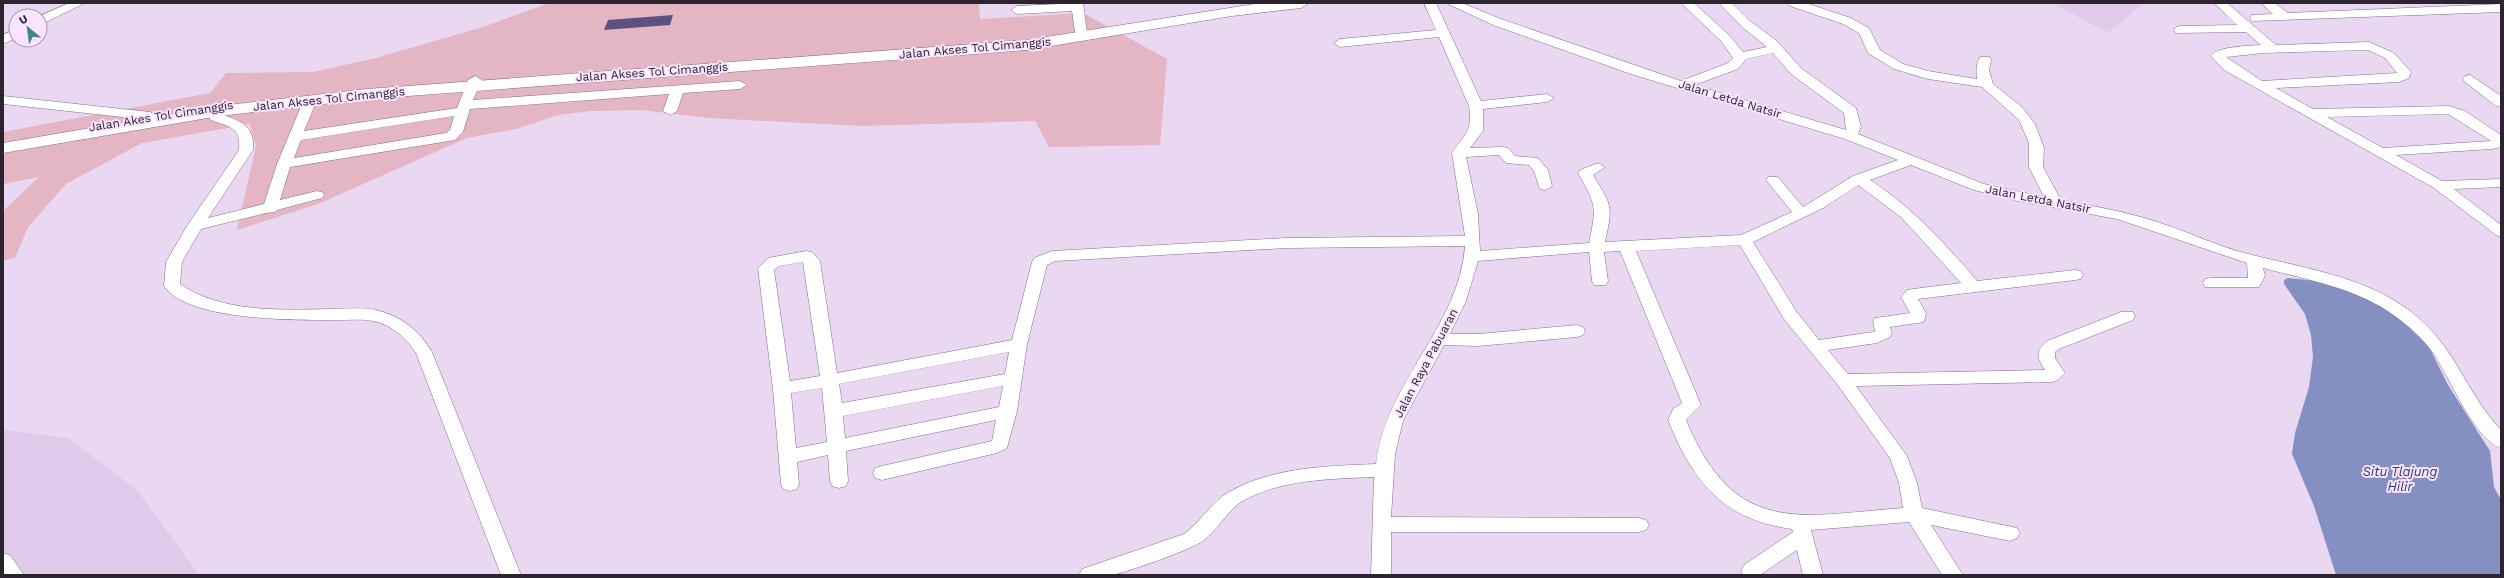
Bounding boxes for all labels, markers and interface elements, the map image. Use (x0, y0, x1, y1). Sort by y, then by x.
north arrow (8, 8, 48, 48)
text: U (17, 12, 30, 27)
street label: Jalan Akses Tol Cimanggis (898, 34, 1052, 62)
street label: Jalan Akses Tol Cimanggis (575, 60, 729, 84)
street label: Jalan Letda Natsir (1677, 77, 1783, 121)
street label: Jalan Akses Tol Cimanggis (252, 84, 406, 114)
street label: Jalan Akes Tol Cimanggis (88, 98, 234, 134)
street label: Jalan Letda Natsir (1984, 182, 2092, 216)
street label: Jalan Raya Pabuaran (1391, 306, 1461, 420)
water label: Situ Tlajung Hilir (2363, 464, 2437, 494)

